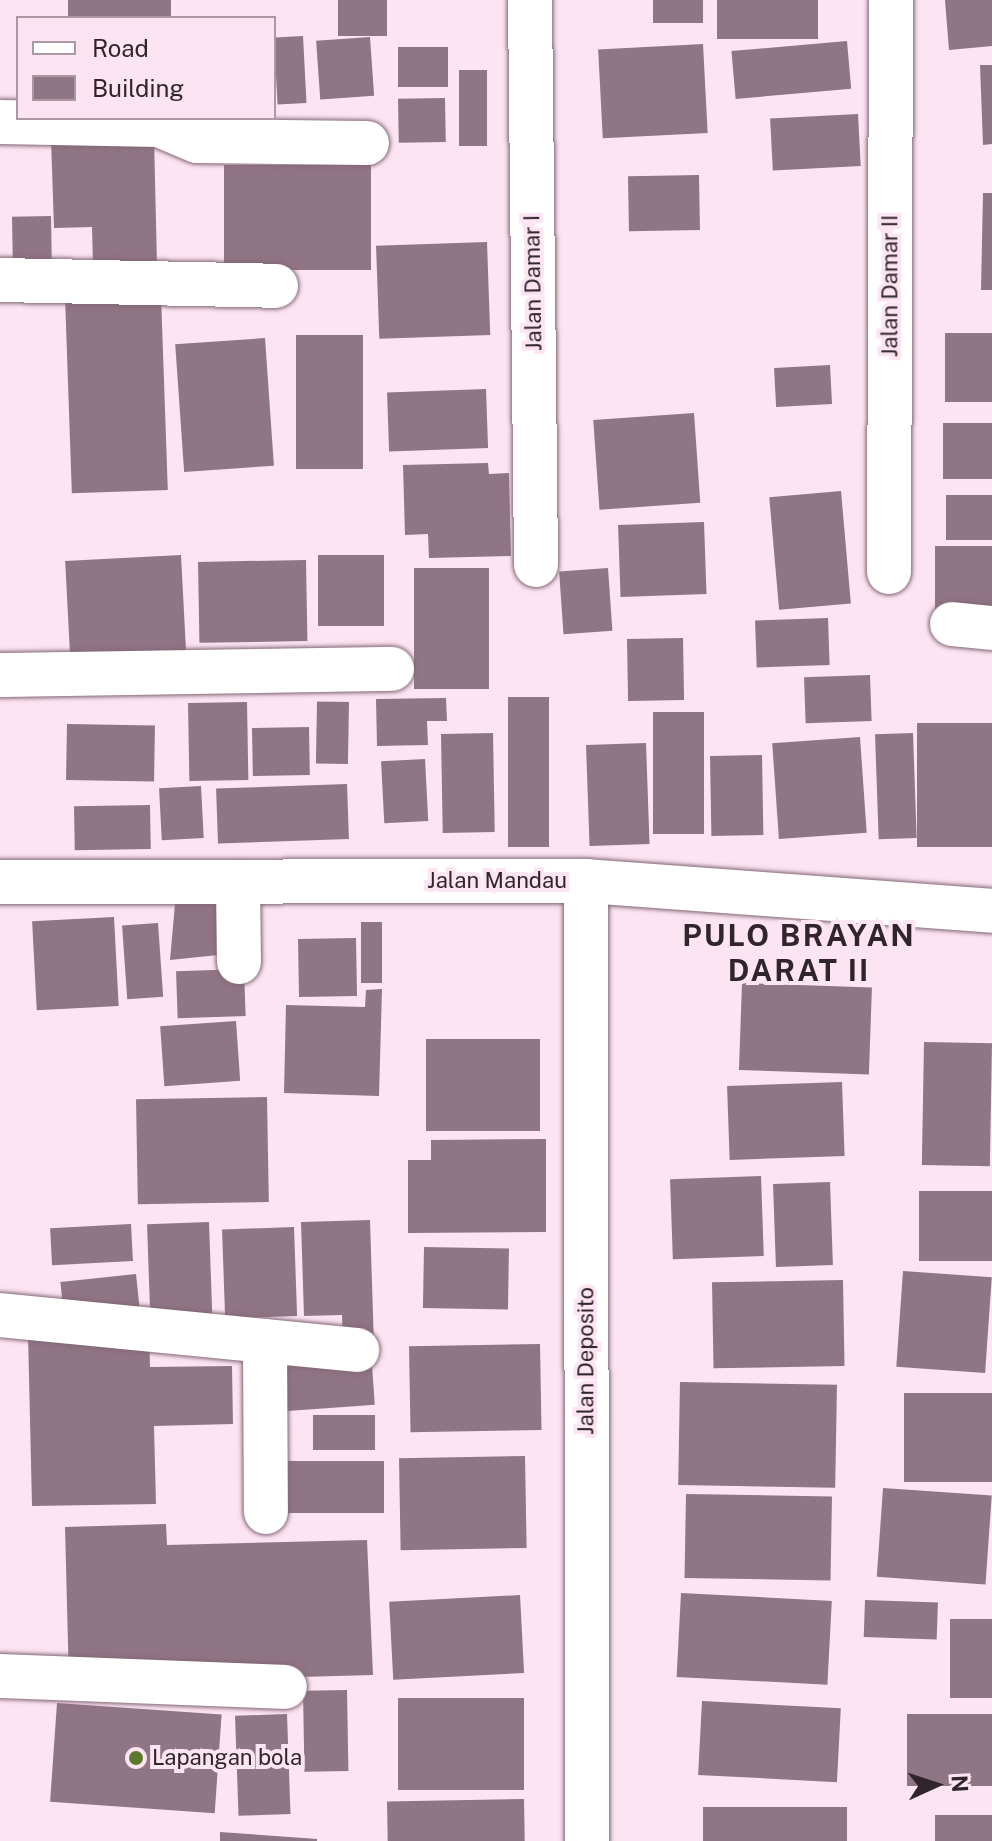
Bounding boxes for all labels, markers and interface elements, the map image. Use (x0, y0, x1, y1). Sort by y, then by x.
legend (16, 16, 276, 120)
text: Road (92, 34, 149, 62)
text: Building (92, 74, 184, 102)
street label: Jalan Damar I (519, 215, 547, 351)
street label: Jalan Damar II (877, 215, 903, 357)
street label: Jalan Mandau (427, 868, 567, 894)
district label: PULO BRAYAN DARAT II (682, 917, 916, 988)
street label: Jalan Deposito (573, 1287, 599, 1435)
place label: Lapangan bola (152, 1745, 302, 1771)
north arrow (896, 1745, 976, 1825)
marker: Lapangan bola (127, 1749, 145, 1767)
text: N (947, 1774, 973, 1793)

